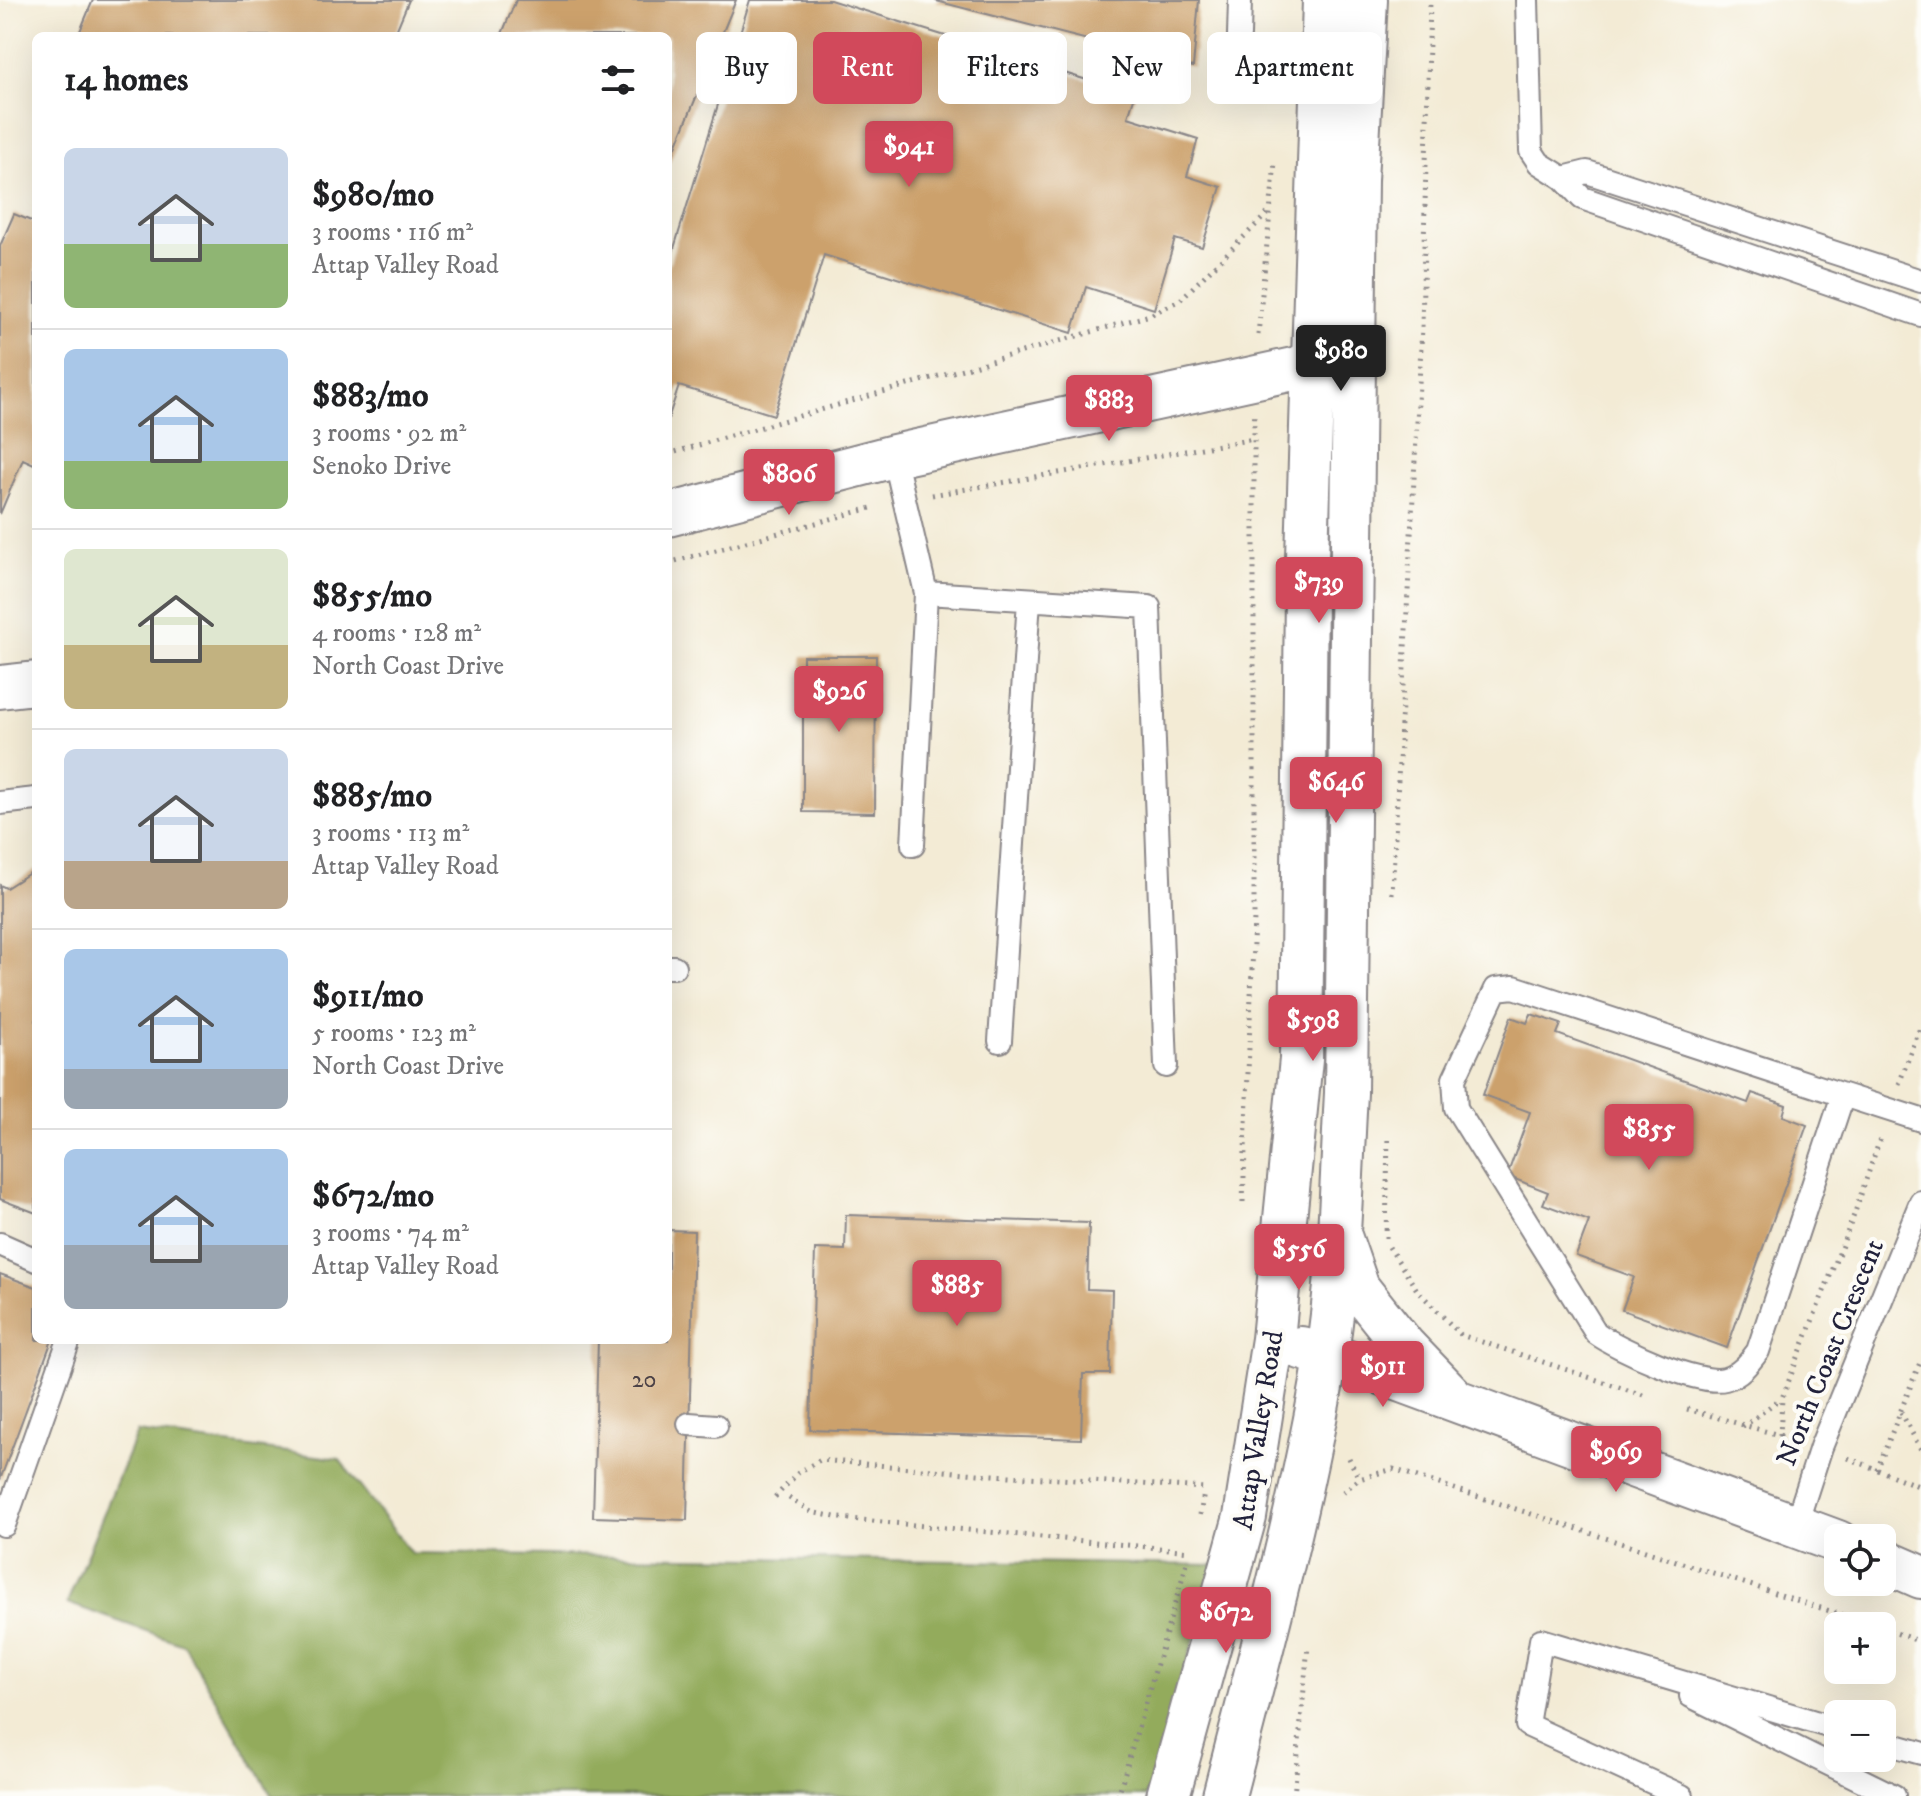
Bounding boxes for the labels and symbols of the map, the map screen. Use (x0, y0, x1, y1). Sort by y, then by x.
pin: $941 (862, 121, 956, 189)
pin: $980 (1294, 325, 1388, 393)
pin: $883 (1062, 375, 1156, 443)
pin: $806 (742, 449, 836, 517)
pin: $739 (1272, 557, 1366, 625)
pin: $926 (792, 666, 886, 734)
pin: $646 (1289, 757, 1383, 825)
pin: $598 (1266, 995, 1360, 1063)
pin: $855 (1602, 1104, 1696, 1172)
pin: $556 (1252, 1224, 1346, 1292)
street label: North Coast Crescent (1769, 1234, 1892, 1471)
pin: $885 (910, 1260, 1004, 1328)
street label: Attap Valley Road (1225, 1328, 1292, 1532)
pin: $911 (1336, 1341, 1430, 1409)
house number: 20 (632, 1365, 656, 1395)
pin: $969 (1569, 1426, 1663, 1494)
pin: $672 (1179, 1587, 1273, 1655)

